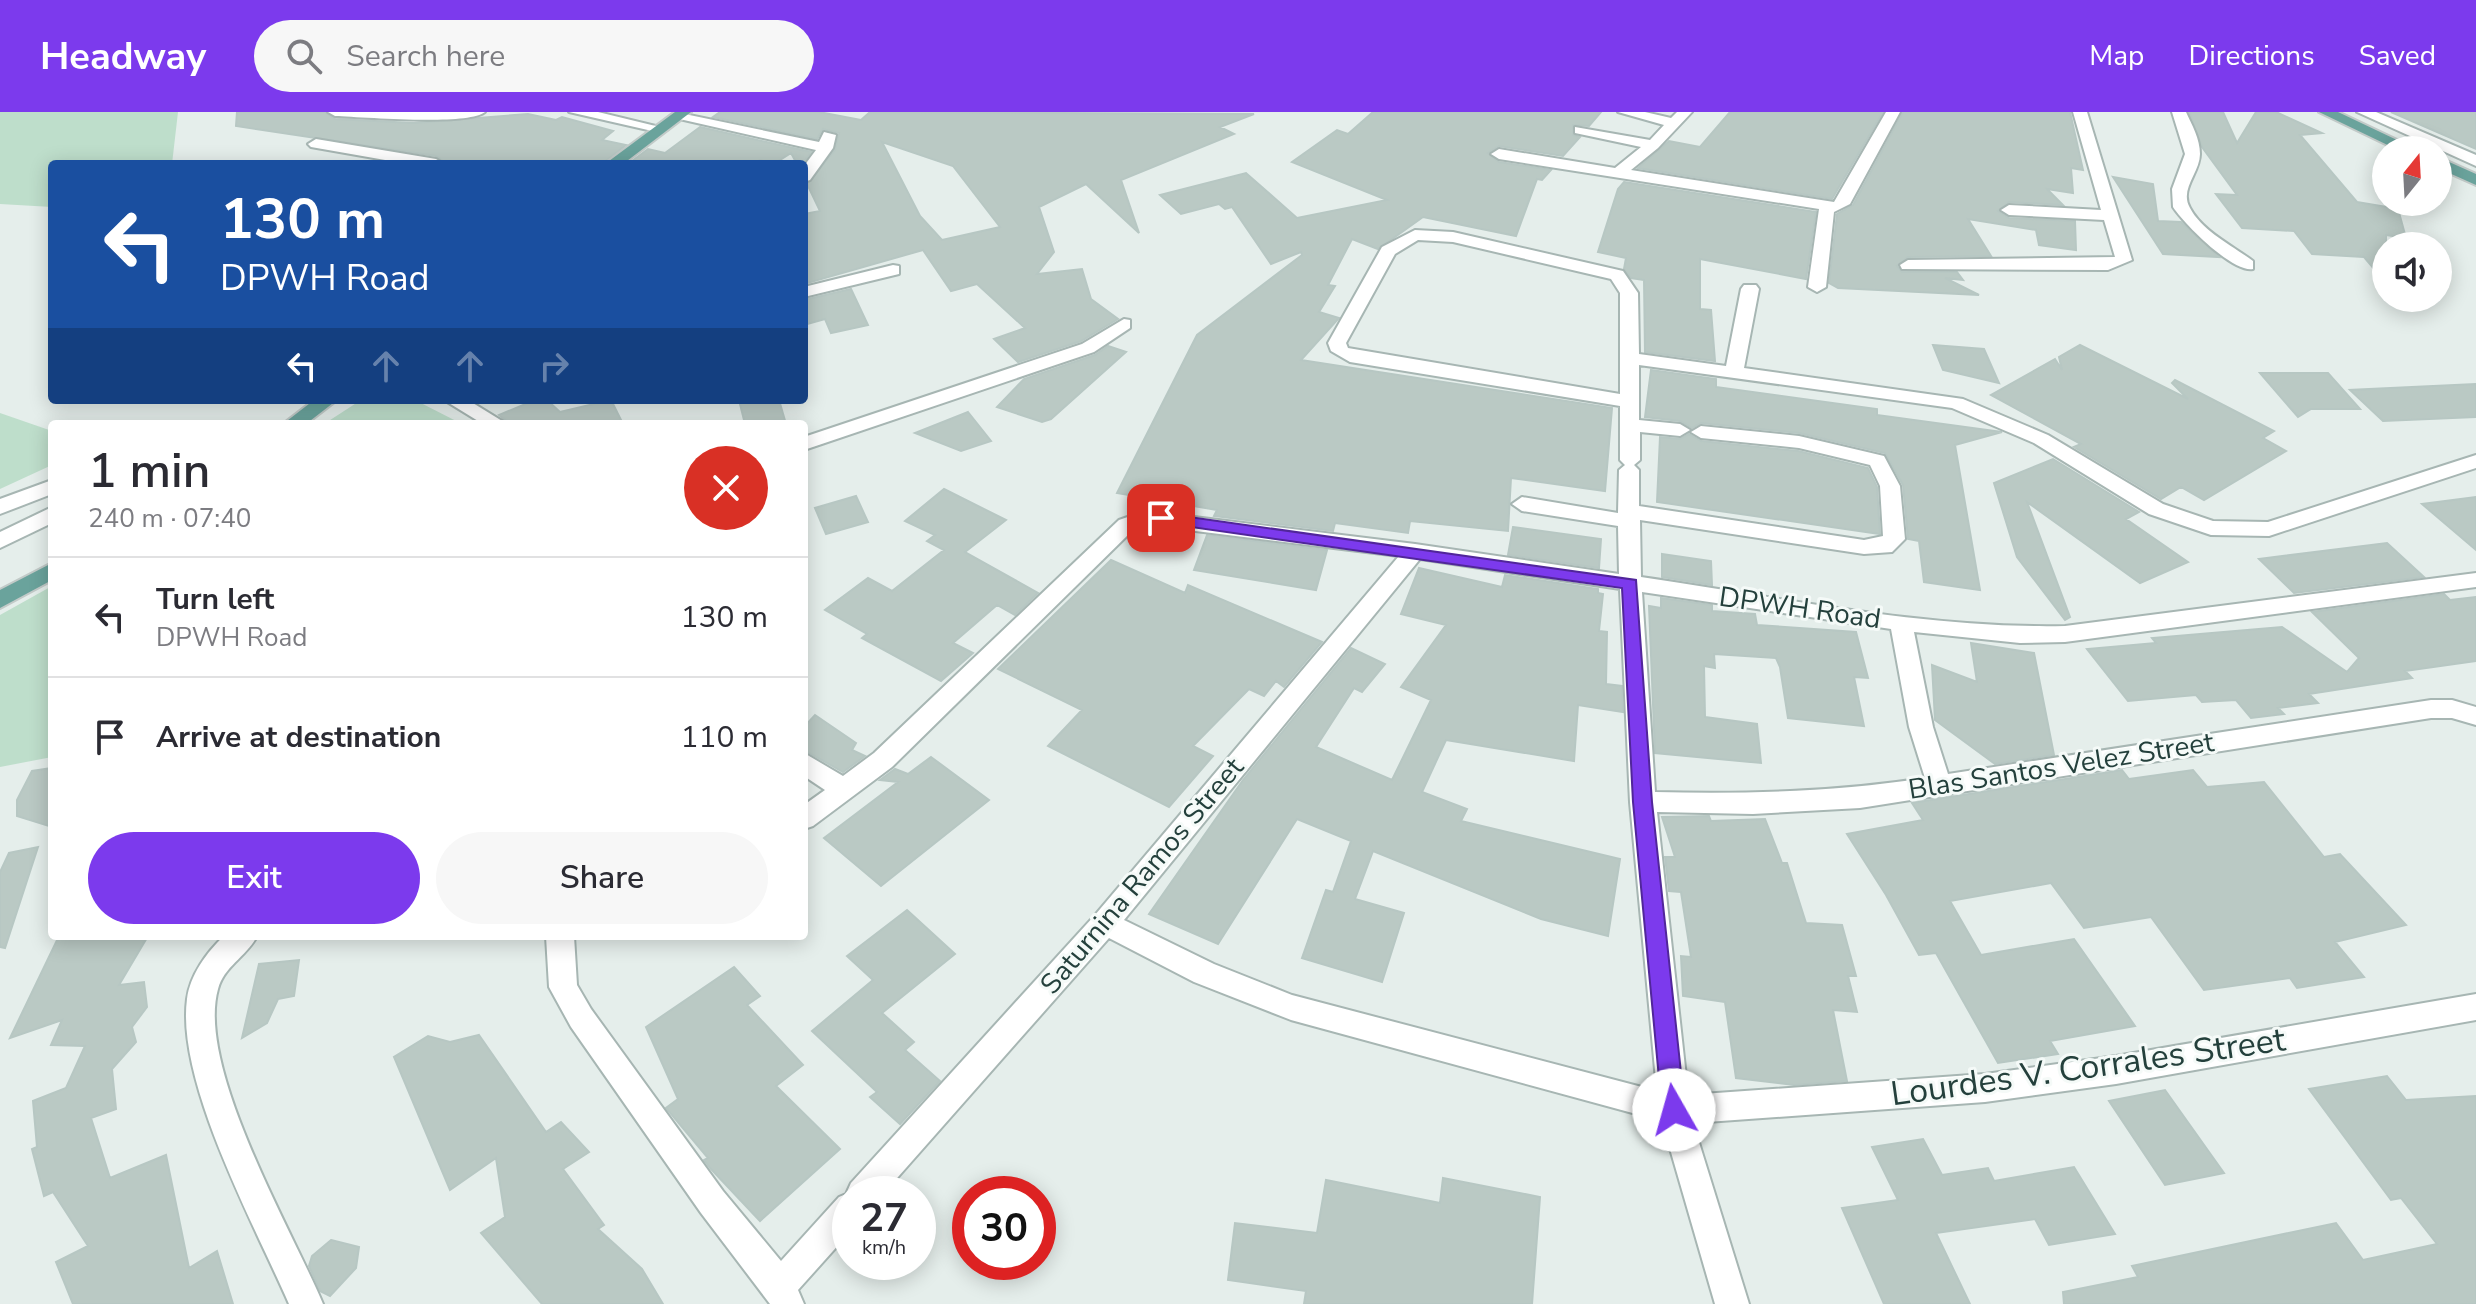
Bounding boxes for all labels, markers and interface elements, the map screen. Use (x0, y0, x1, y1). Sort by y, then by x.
search box (254, 20, 814, 92)
text: Headway (40, 31, 206, 82)
icon: search (282, 34, 326, 78)
text: Search here (346, 36, 505, 77)
text: Map (2089, 37, 2144, 75)
text: Directions (2188, 37, 2315, 75)
text: Saved (2359, 37, 2436, 75)
north arrow (2372, 136, 2452, 216)
map controls (2372, 136, 2452, 312)
text: 130 m (220, 181, 385, 258)
icon: left (88, 192, 192, 296)
button: sound (2372, 232, 2452, 312)
text: DPWH Road (220, 254, 430, 303)
icon: left (280, 344, 324, 388)
icon: ahead (364, 344, 408, 388)
icon: ahead (448, 344, 492, 388)
icon: right (532, 344, 576, 388)
text: 1 min (88, 438, 210, 504)
button: close (684, 446, 768, 530)
pin (1127, 484, 1195, 552)
icon: arrive (1139, 496, 1183, 540)
text: 240 m · 07:40 (88, 501, 251, 536)
street label: DPWH Road (1717, 578, 1883, 638)
text: Turn left (156, 579, 274, 620)
icon: left (88, 595, 132, 639)
text: 130 m (681, 597, 768, 638)
text: DPWH Road (156, 620, 307, 655)
icon: arrive (88, 715, 132, 759)
text: Arrive at destination (156, 717, 441, 758)
text: 110 m (681, 717, 768, 758)
street label: Blas Santos Velez Street (1906, 723, 2217, 809)
street label: Saturnina Ramos Street (1032, 749, 1252, 1002)
button: Exit (88, 832, 420, 924)
button: Share (436, 832, 768, 924)
street label: Lourdes V. Corrales Street (1888, 1016, 2289, 1117)
position arrow (1632, 1068, 1716, 1152)
speed limit sign: 30 (952, 1176, 1056, 1280)
text: 27 (860, 1191, 908, 1245)
text: km/h (862, 1234, 906, 1261)

